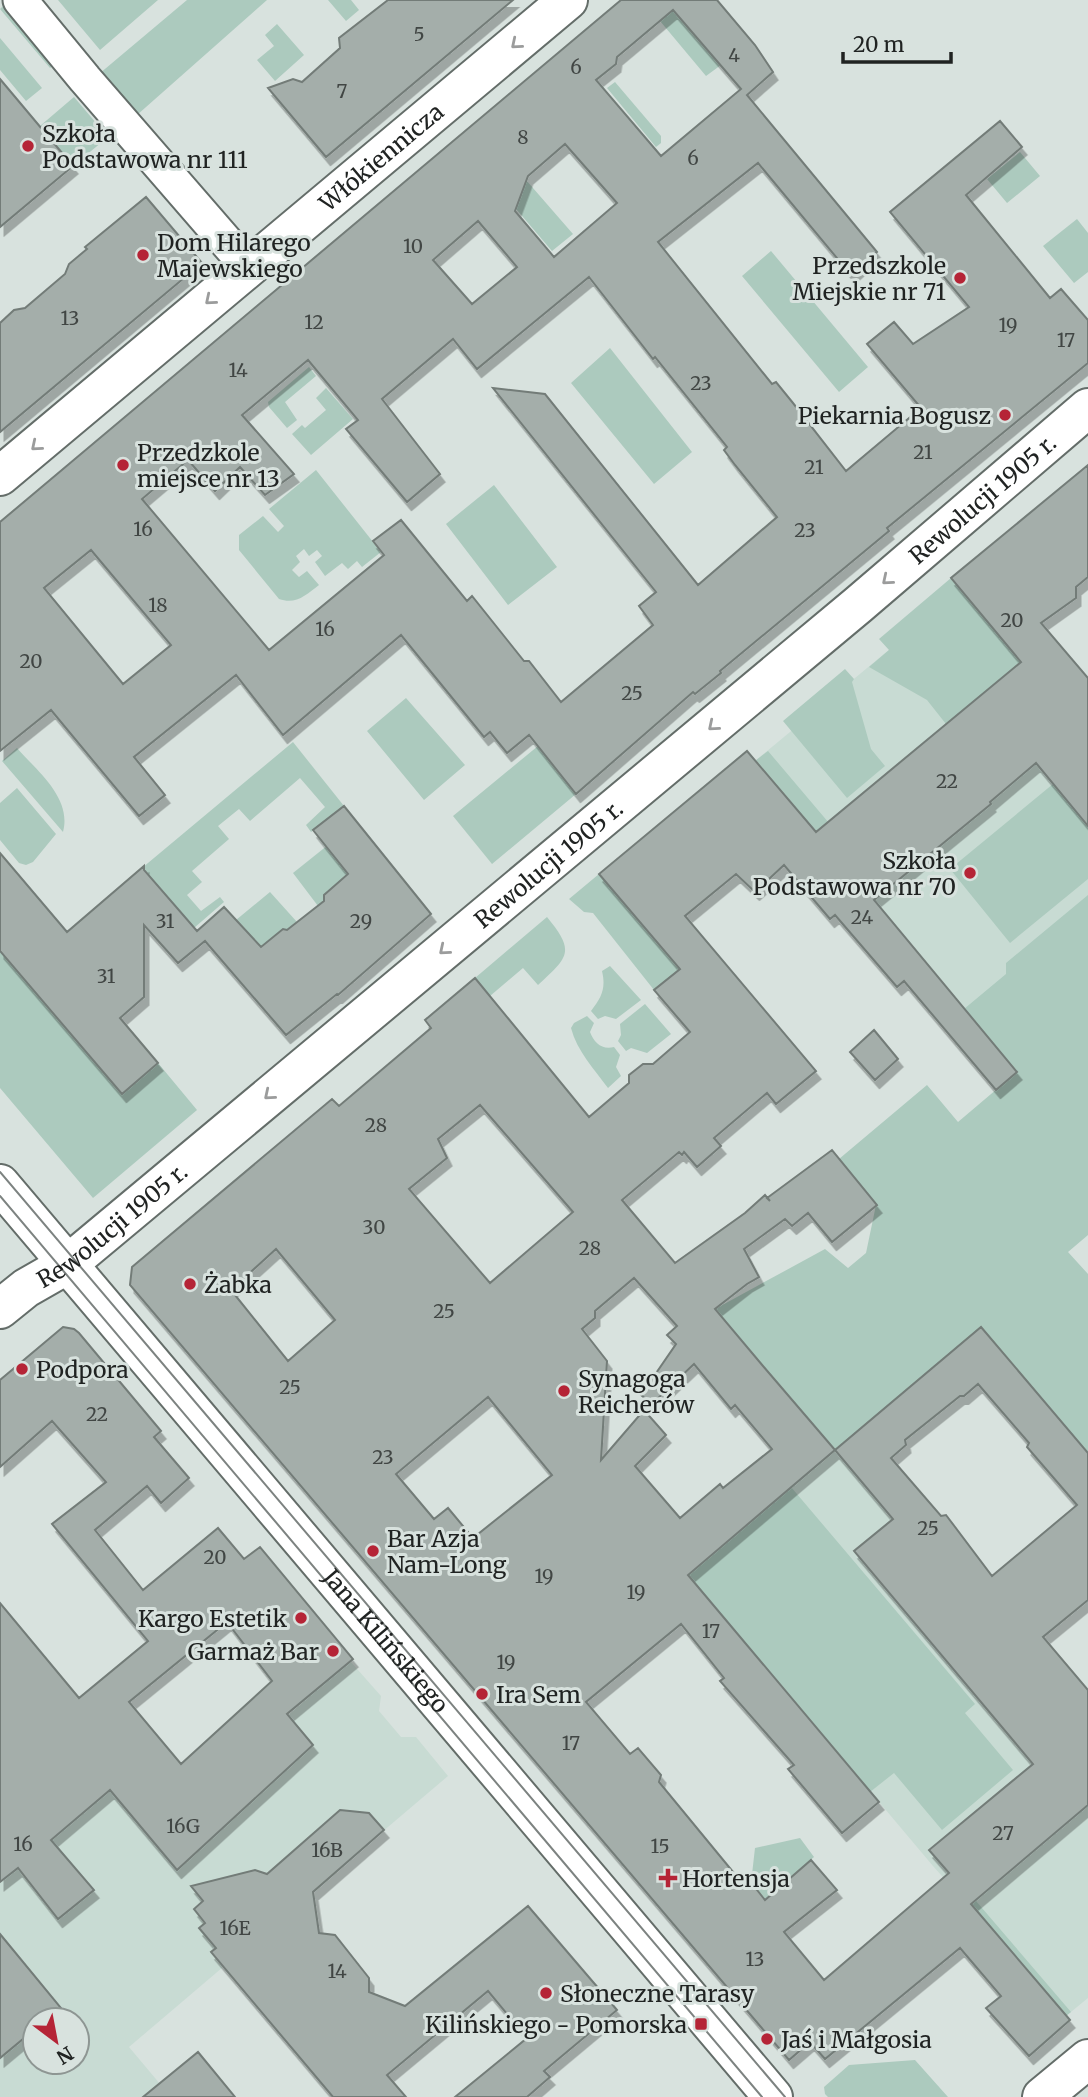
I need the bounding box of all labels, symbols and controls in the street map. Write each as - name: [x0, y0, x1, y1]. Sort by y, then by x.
- scale bar: [843, 21, 951, 65]
- house number: 5: [413, 22, 425, 46]
- text: 20 m: [853, 31, 905, 58]
- one-way arrow: [511, 35, 523, 48]
- house number: 4: [728, 43, 740, 67]
- house number: 6: [570, 55, 582, 79]
- house number: 7: [337, 79, 348, 103]
- street label: Włókiennicza: [312, 96, 449, 218]
- place label: Szkoła Podstawowa nr 111: [42, 119, 248, 174]
- house number: 8: [517, 125, 529, 149]
- marker: Szkoła Podstawowa nr 111: [20, 138, 36, 154]
- house number: 6: [687, 146, 699, 170]
- place label: Dom Hilarego Majewskiego: [157, 228, 311, 283]
- house number: 10: [403, 234, 423, 258]
- marker: Dom Hilarego Majewskiego: [135, 247, 151, 263]
- place label: Przedszkole Miejskie nr 71: [793, 251, 946, 306]
- marker: Przedszkole Miejskie nr 71: [952, 270, 968, 286]
- one-way arrow: [205, 292, 218, 304]
- house number: 13: [61, 306, 79, 330]
- house number: 12: [304, 310, 324, 334]
- house number: 19: [998, 313, 1018, 337]
- house number: 17: [1057, 328, 1075, 352]
- house number: 14: [228, 358, 248, 382]
- house number: 23: [690, 371, 712, 395]
- place label: Piekarnia Bogusz: [798, 401, 991, 430]
- marker: Piekarnia Bogusz: [997, 407, 1013, 423]
- street label: Rewolucji 1905 r.: [903, 428, 1062, 570]
- one-way arrow: [31, 438, 44, 450]
- place label: Przedzkole miejsce nr 13: [137, 438, 280, 493]
- house number: 21: [913, 440, 933, 464]
- house number: 21: [804, 455, 824, 479]
- marker: Przedzkole miejsce nr 13: [115, 457, 131, 473]
- house number: 16: [133, 517, 153, 541]
- house number: 23: [794, 518, 816, 542]
- one-way arrow: [883, 571, 895, 584]
- house number: 18: [148, 593, 168, 617]
- house number: 20: [1000, 608, 1024, 632]
- house number: 16: [315, 617, 335, 641]
- house number: 20: [19, 649, 43, 673]
- house number: 25: [621, 681, 643, 705]
- one-way arrow: [708, 717, 720, 730]
- house number: 22: [936, 769, 958, 793]
- street label: Rewolucji 1905 r.: [468, 793, 628, 934]
- place label: Szkoła Podstawowa nr 70: [753, 846, 956, 901]
- marker: Szkoła Podstawowa nr 70: [962, 865, 978, 881]
- house number: 24: [851, 905, 874, 929]
- house number: 31: [156, 909, 175, 933]
- house number: 29: [350, 909, 372, 933]
- one-way arrow: [439, 941, 451, 954]
- house number: 31: [97, 964, 116, 988]
- one-way arrow: [265, 1087, 277, 1100]
- house number: 28: [365, 1113, 387, 1137]
- street label: Rewolucji 1905 r.: [31, 1156, 193, 1293]
- house number: 30: [363, 1215, 385, 1239]
- house number: 28: [579, 1236, 601, 1260]
- place label: Żabka: [204, 1270, 272, 1299]
- marker: Żabka: [182, 1276, 198, 1292]
- house number: 25: [433, 1299, 455, 1323]
- place label: Podpora: [36, 1355, 129, 1384]
- marker: Podpora: [14, 1361, 30, 1377]
- place label: Synagoga Reicherów: [578, 1364, 695, 1419]
- house number: 25: [279, 1375, 301, 1399]
- marker: Synagoga Reicherów: [556, 1383, 572, 1399]
- house number: 22: [86, 1402, 108, 1426]
- house number: 23: [372, 1445, 394, 1469]
- house number: 25: [917, 1516, 939, 1540]
- place label: Bar Azja Nam-Long: [387, 1524, 506, 1579]
- marker: Bar Azja Nam-Long: [365, 1543, 381, 1559]
- house number: 20: [203, 1545, 227, 1569]
- street label: Jana Kilińskiego: [317, 1562, 455, 1718]
- house number: 19: [534, 1564, 554, 1588]
- house number: 19: [626, 1580, 646, 1604]
- place label: Kargo Estetik: [138, 1604, 287, 1633]
- marker: Kargo Estetik: [293, 1610, 309, 1626]
- house number: 17: [702, 1619, 720, 1643]
- place label: Garmaż Bar: [188, 1637, 319, 1666]
- marker: Garmaż Bar: [325, 1643, 341, 1659]
- house number: 19: [496, 1650, 516, 1674]
- place label: Ira Sem: [496, 1680, 581, 1709]
- marker: Ira Sem: [474, 1686, 490, 1702]
- house number: 17: [562, 1731, 580, 1755]
- house number: 16G: [166, 1814, 200, 1838]
- house number: 27: [992, 1821, 1014, 1845]
- house number: 16: [13, 1832, 33, 1856]
- house number: 15: [650, 1834, 670, 1858]
- house number: 16B: [311, 1838, 343, 1862]
- place label: Hortensja: [682, 1864, 790, 1893]
- marker: Hortensja: [660, 1870, 676, 1886]
- house number: 16E: [220, 1916, 251, 1940]
- house number: 13: [746, 1947, 764, 1971]
- house number: 14: [327, 1959, 347, 1983]
- place label: Słoneczne Tarasy: [560, 1979, 755, 2008]
- marker: Słoneczne Tarasy: [538, 1985, 554, 2001]
- north arrow: [21, 2006, 91, 2076]
- place label: Kilińskiego - Pomorska: [425, 2010, 687, 2039]
- marker: Kilińskiego - Pomorska: [693, 2016, 709, 2032]
- place label: Jaś i Małgosia: [780, 2025, 932, 2054]
- marker: Jaś i Małgosia: [759, 2031, 775, 2047]
- text: N: [52, 2041, 78, 2070]

